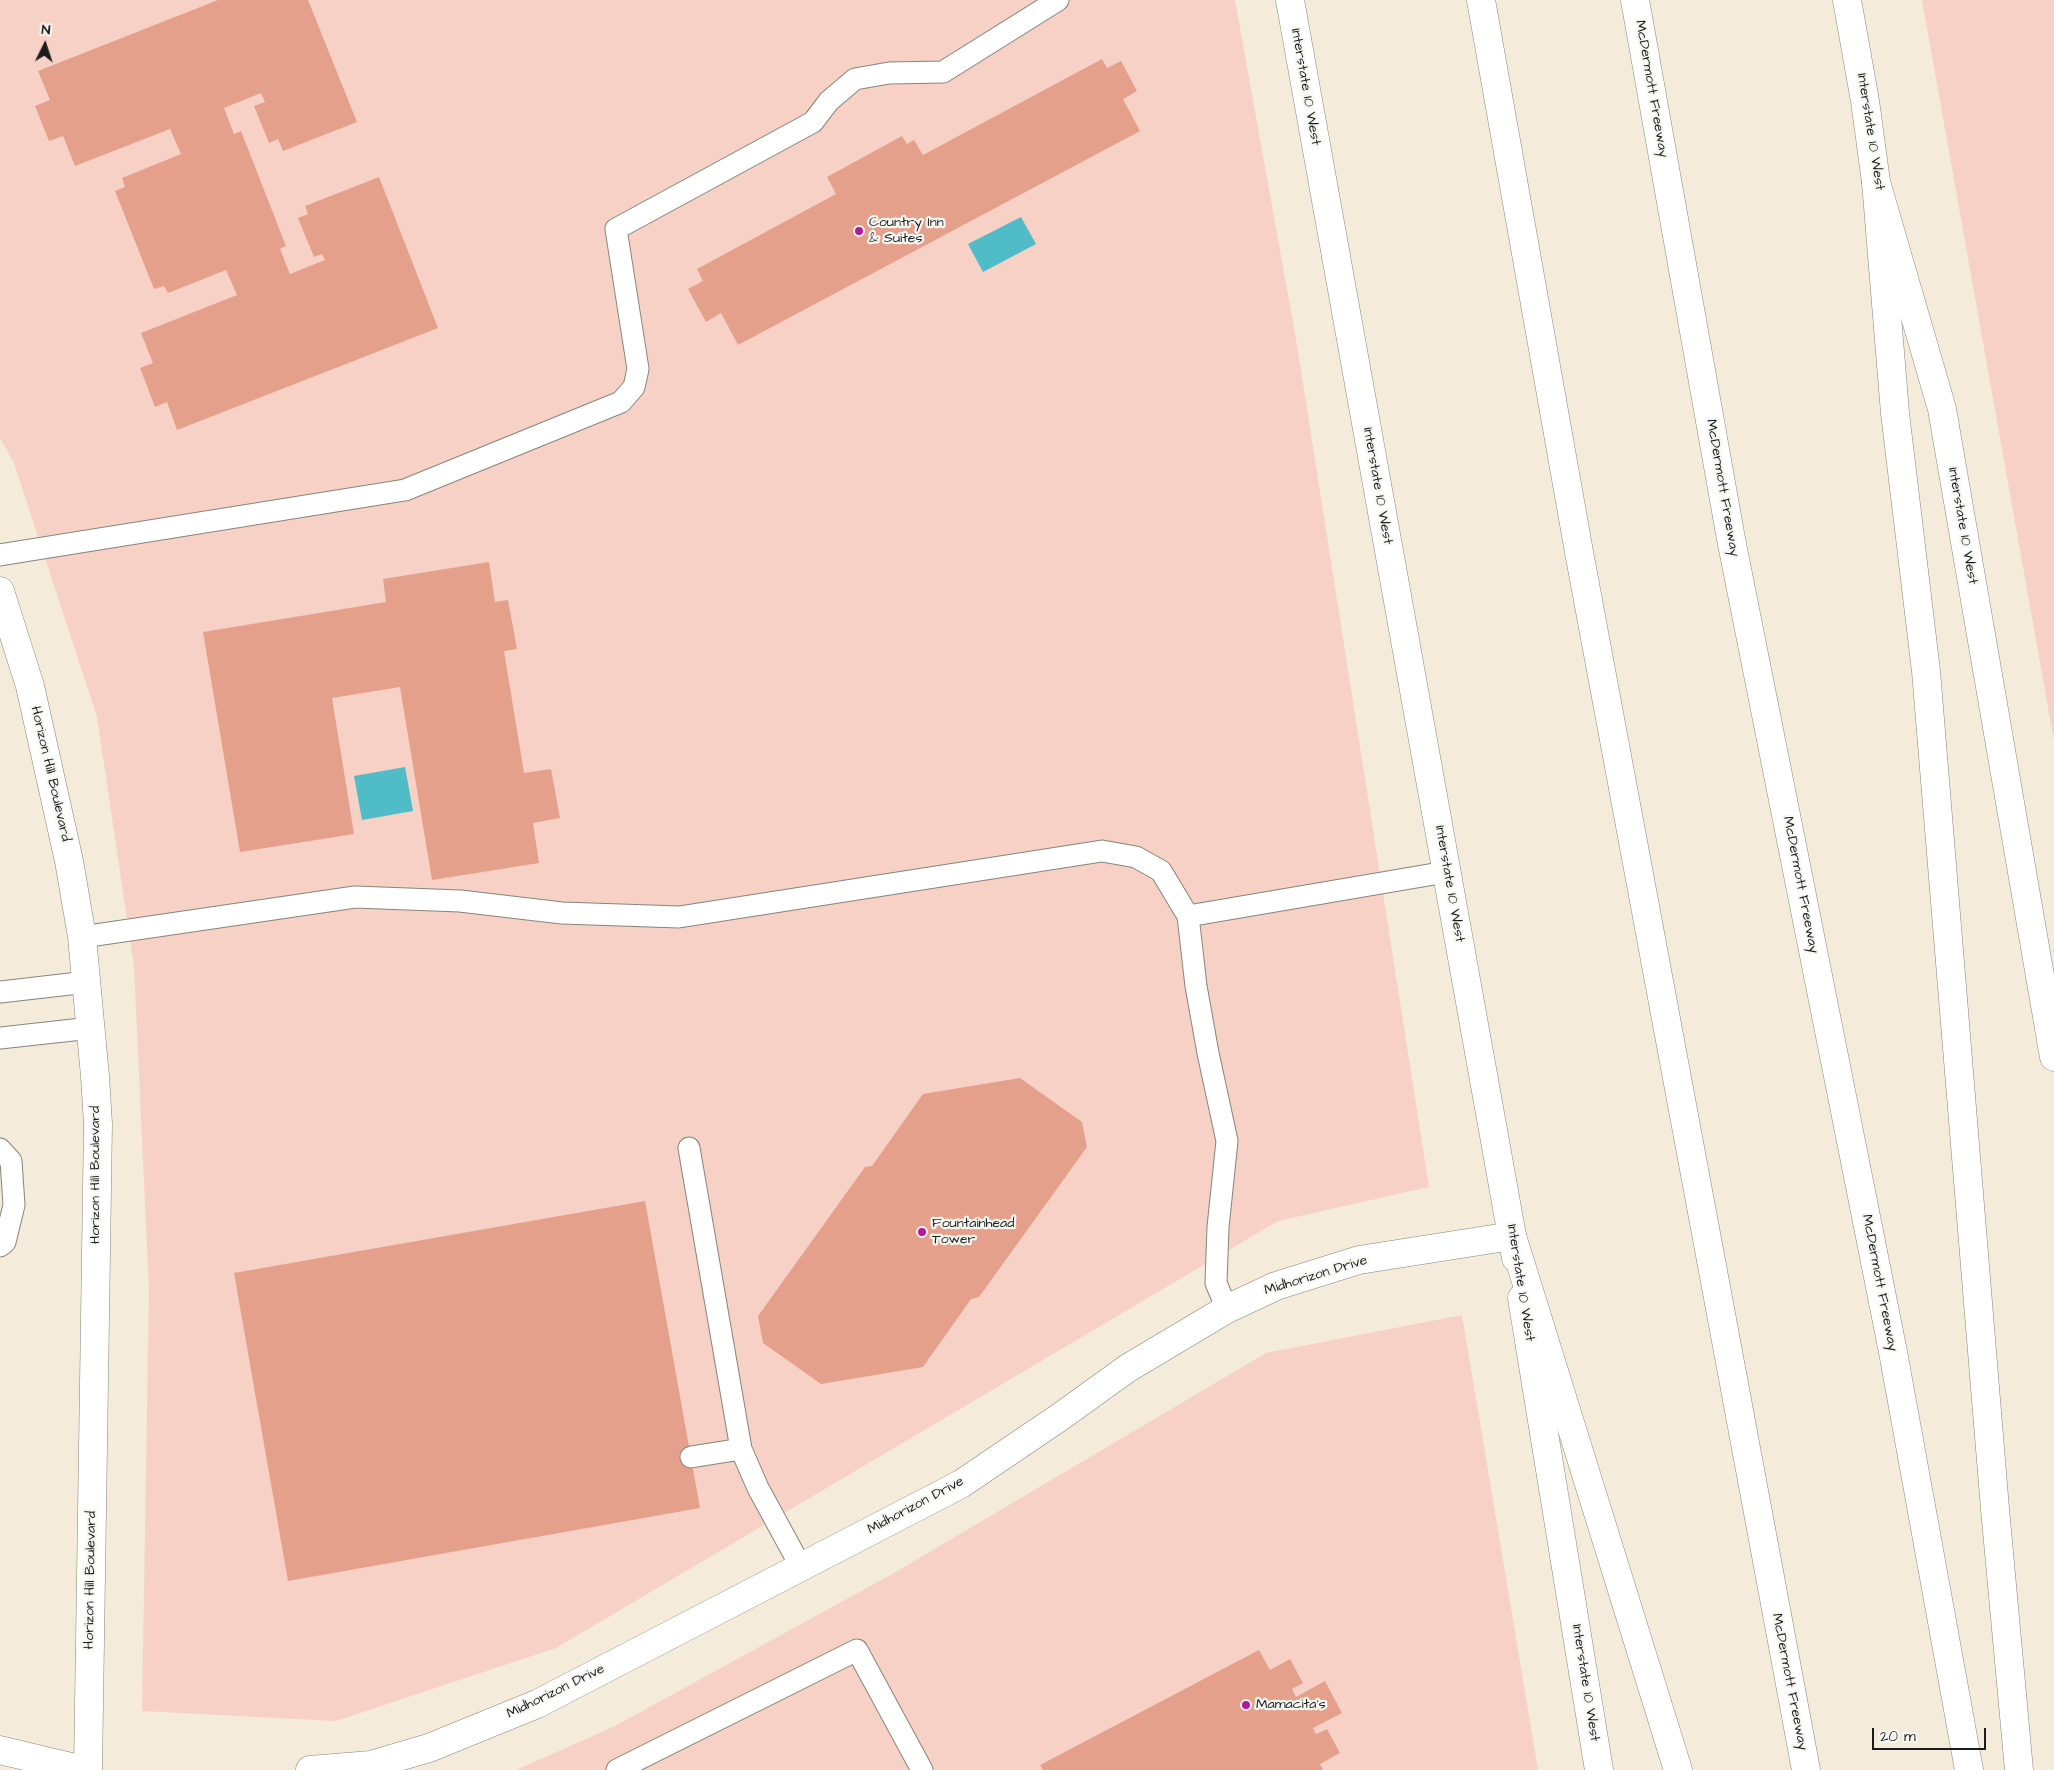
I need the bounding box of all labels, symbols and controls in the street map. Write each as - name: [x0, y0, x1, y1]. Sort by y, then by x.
- street label: McDermott Freeway: [1631, 19, 1671, 159]
- north arrow: [20, 20, 70, 70]
- text: N: [41, 20, 51, 40]
- street label: Interstate 10 West: [1286, 27, 1324, 147]
- street label: Interstate 10 West: [1852, 72, 1888, 192]
- place label: Country Inn & Suites: [869, 215, 944, 248]
- marker: Country Inn & Suites: [853, 225, 865, 237]
- street label: McDermott Freeway: [1702, 418, 1742, 558]
- street label: Interstate 10 West: [1358, 426, 1396, 546]
- street label: Interstate 10 West: [1943, 466, 1981, 586]
- street label: Horizon Hill Boulevard: [26, 705, 74, 843]
- street label: McDermott Freeway: [1778, 815, 1822, 955]
- street label: Interstate 10 West: [1430, 824, 1468, 944]
- street label: Horizon Hill Boulevard: [88, 1106, 104, 1244]
- street label: McDermott Freeway: [1857, 1213, 1901, 1353]
- place label: Fountainhead Tower: [932, 1216, 1014, 1248]
- street label: Interstate 10 West: [1502, 1223, 1538, 1343]
- marker: Fountainhead Tower: [916, 1226, 928, 1238]
- street label: Midhorizon Drive: [1263, 1252, 1369, 1300]
- street label: Midhorizon Drive: [865, 1474, 967, 1538]
- street label: Horizon Hill Boulevard: [81, 1511, 101, 1649]
- street label: McDermott Freeway: [1767, 1612, 1811, 1752]
- street label: Interstate 10 West: [1567, 1623, 1603, 1743]
- street label: Midhorizon Drive: [504, 1661, 608, 1723]
- place label: Mamacita's: [1256, 1697, 1326, 1713]
- marker: Mamacita's: [1240, 1699, 1252, 1711]
- scale bar: [1874, 1718, 1988, 1750]
- text: 20 m: [1880, 1726, 1916, 1747]

